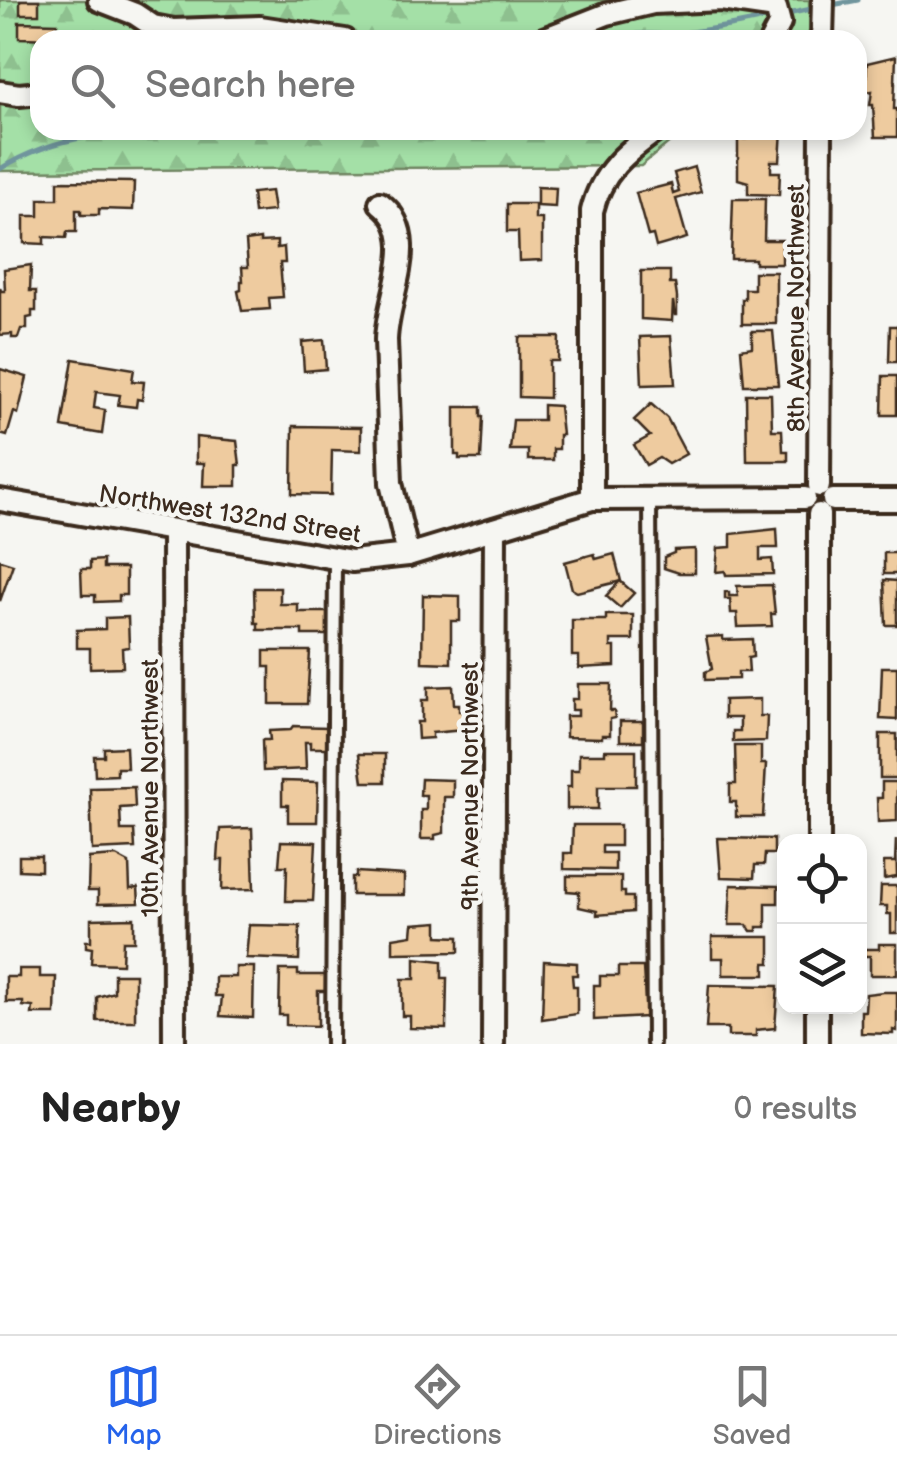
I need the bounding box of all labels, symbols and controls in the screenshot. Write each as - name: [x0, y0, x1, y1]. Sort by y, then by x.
- search box: [30, 30, 867, 140]
- icon: search: [65, 58, 120, 113]
- text: Search here: [145, 63, 356, 108]
- street label: 8th Avenue Northwest: [781, 183, 812, 432]
- street label: Northwest 132nd Street: [96, 478, 363, 551]
- street label: 10th Avenue Northwest: [135, 659, 166, 917]
- street label: 9th Avenue Northwest: [455, 661, 486, 910]
- map controls: [777, 834, 867, 1014]
- button: locate: [777, 834, 867, 924]
- button: layers: [777, 924, 867, 1014]
- text: Nearby: [40, 1084, 180, 1135]
- text: 0 results: [734, 1090, 857, 1129]
- tab: Map: [106, 1359, 162, 1452]
- tab: Directions: [373, 1359, 502, 1452]
- tab: Saved: [713, 1359, 791, 1452]

